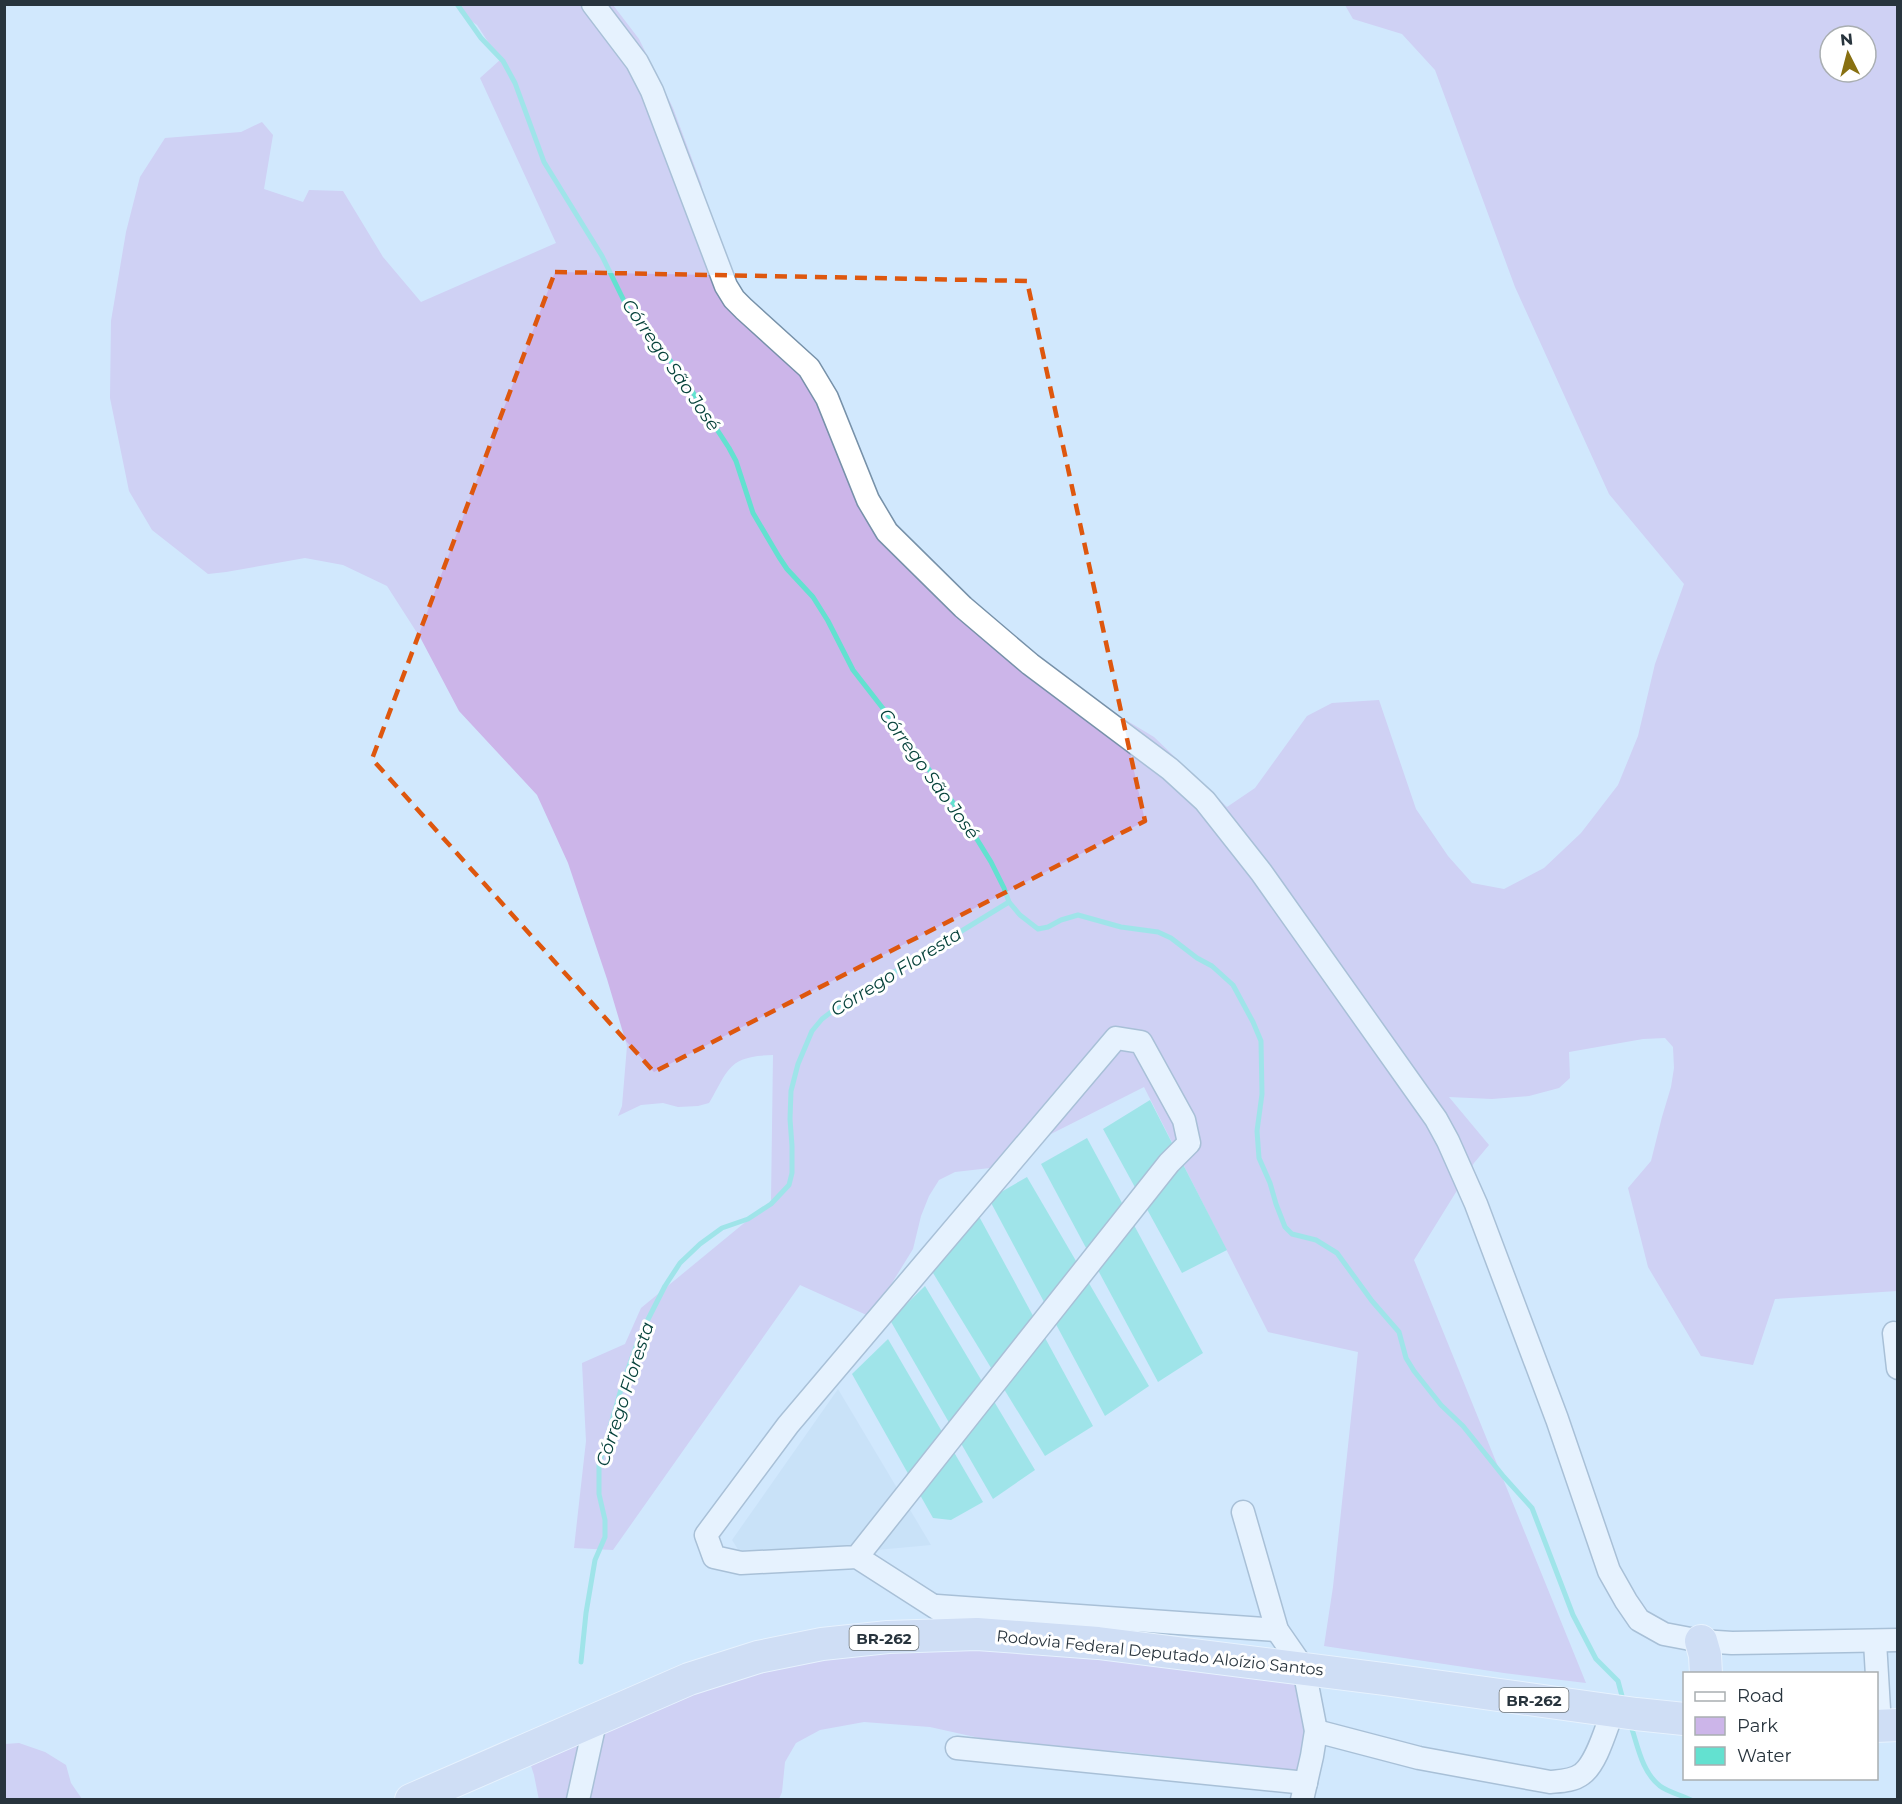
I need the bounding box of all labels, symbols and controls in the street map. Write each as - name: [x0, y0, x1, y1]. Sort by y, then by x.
- north arrow: [1818, 24, 1878, 84]
- text: N: [1839, 29, 1854, 50]
- water label: Córrego São José: [617, 295, 725, 435]
- water label: Córrego São José: [874, 704, 984, 844]
- water label: Córrego Floresta: [826, 923, 966, 1021]
- water label: Córrego Floresta: [591, 1319, 659, 1469]
- road number: BR-262: [850, 1626, 918, 1650]
- street label: Rodovia Federal Deputado Aloízio Santos: [996, 1626, 1325, 1680]
- legend: [1683, 1672, 1878, 1780]
- text: Road: [1737, 1685, 1784, 1707]
- road number: BR-262: [1500, 1688, 1568, 1712]
- text: Park: [1737, 1715, 1778, 1737]
- text: Water: [1737, 1745, 1792, 1767]

